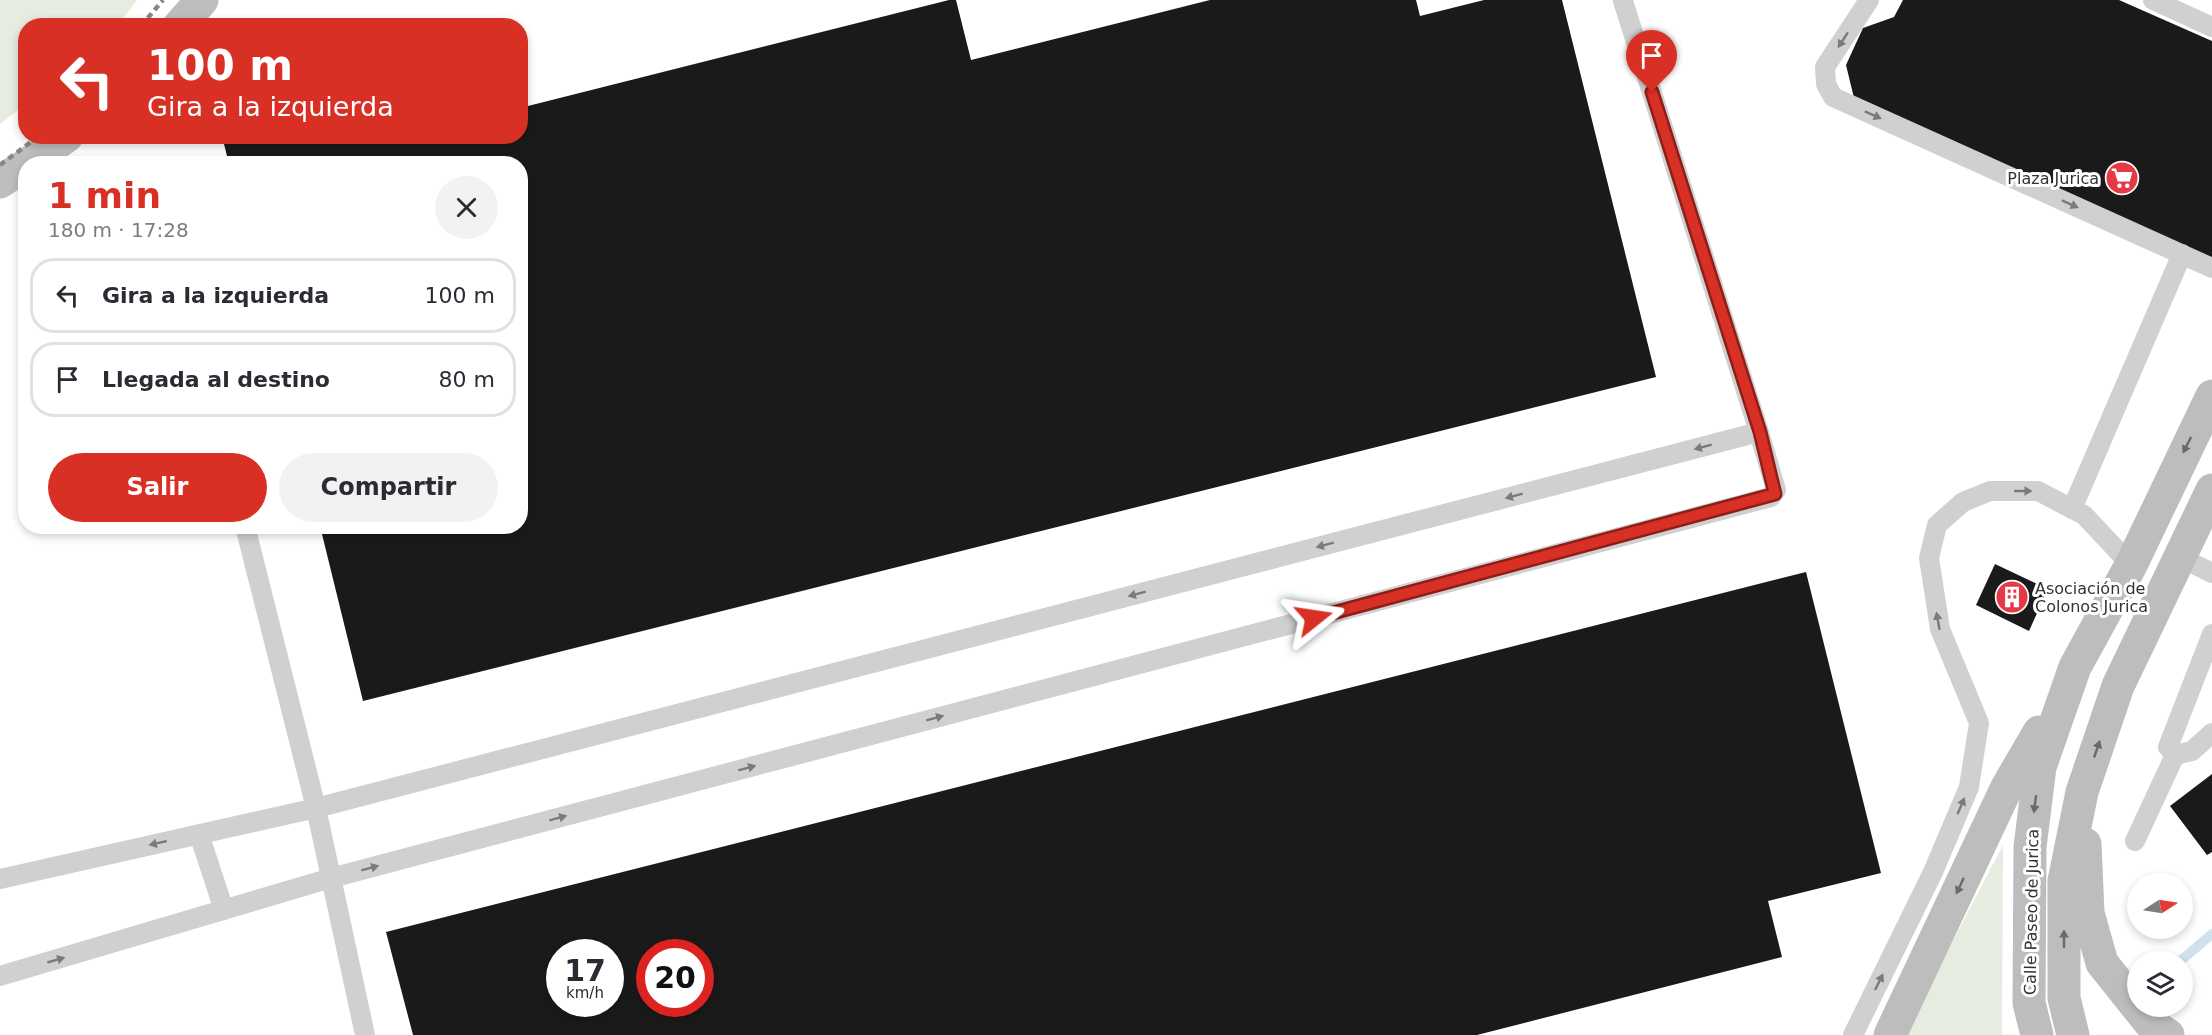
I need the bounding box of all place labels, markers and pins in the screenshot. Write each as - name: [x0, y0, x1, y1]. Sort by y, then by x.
- pin: [1626, 30, 1677, 92]
- supermarket icon: Plaza Jurica: [2104, 160, 2140, 196]
- place label: Plaza Jurica: [2007, 169, 2099, 188]
- building icon: Asociación de Colonos Jurica: [1994, 579, 2030, 615]
- place label: Asociación de Colonos Jurica: [2035, 579, 2148, 616]

